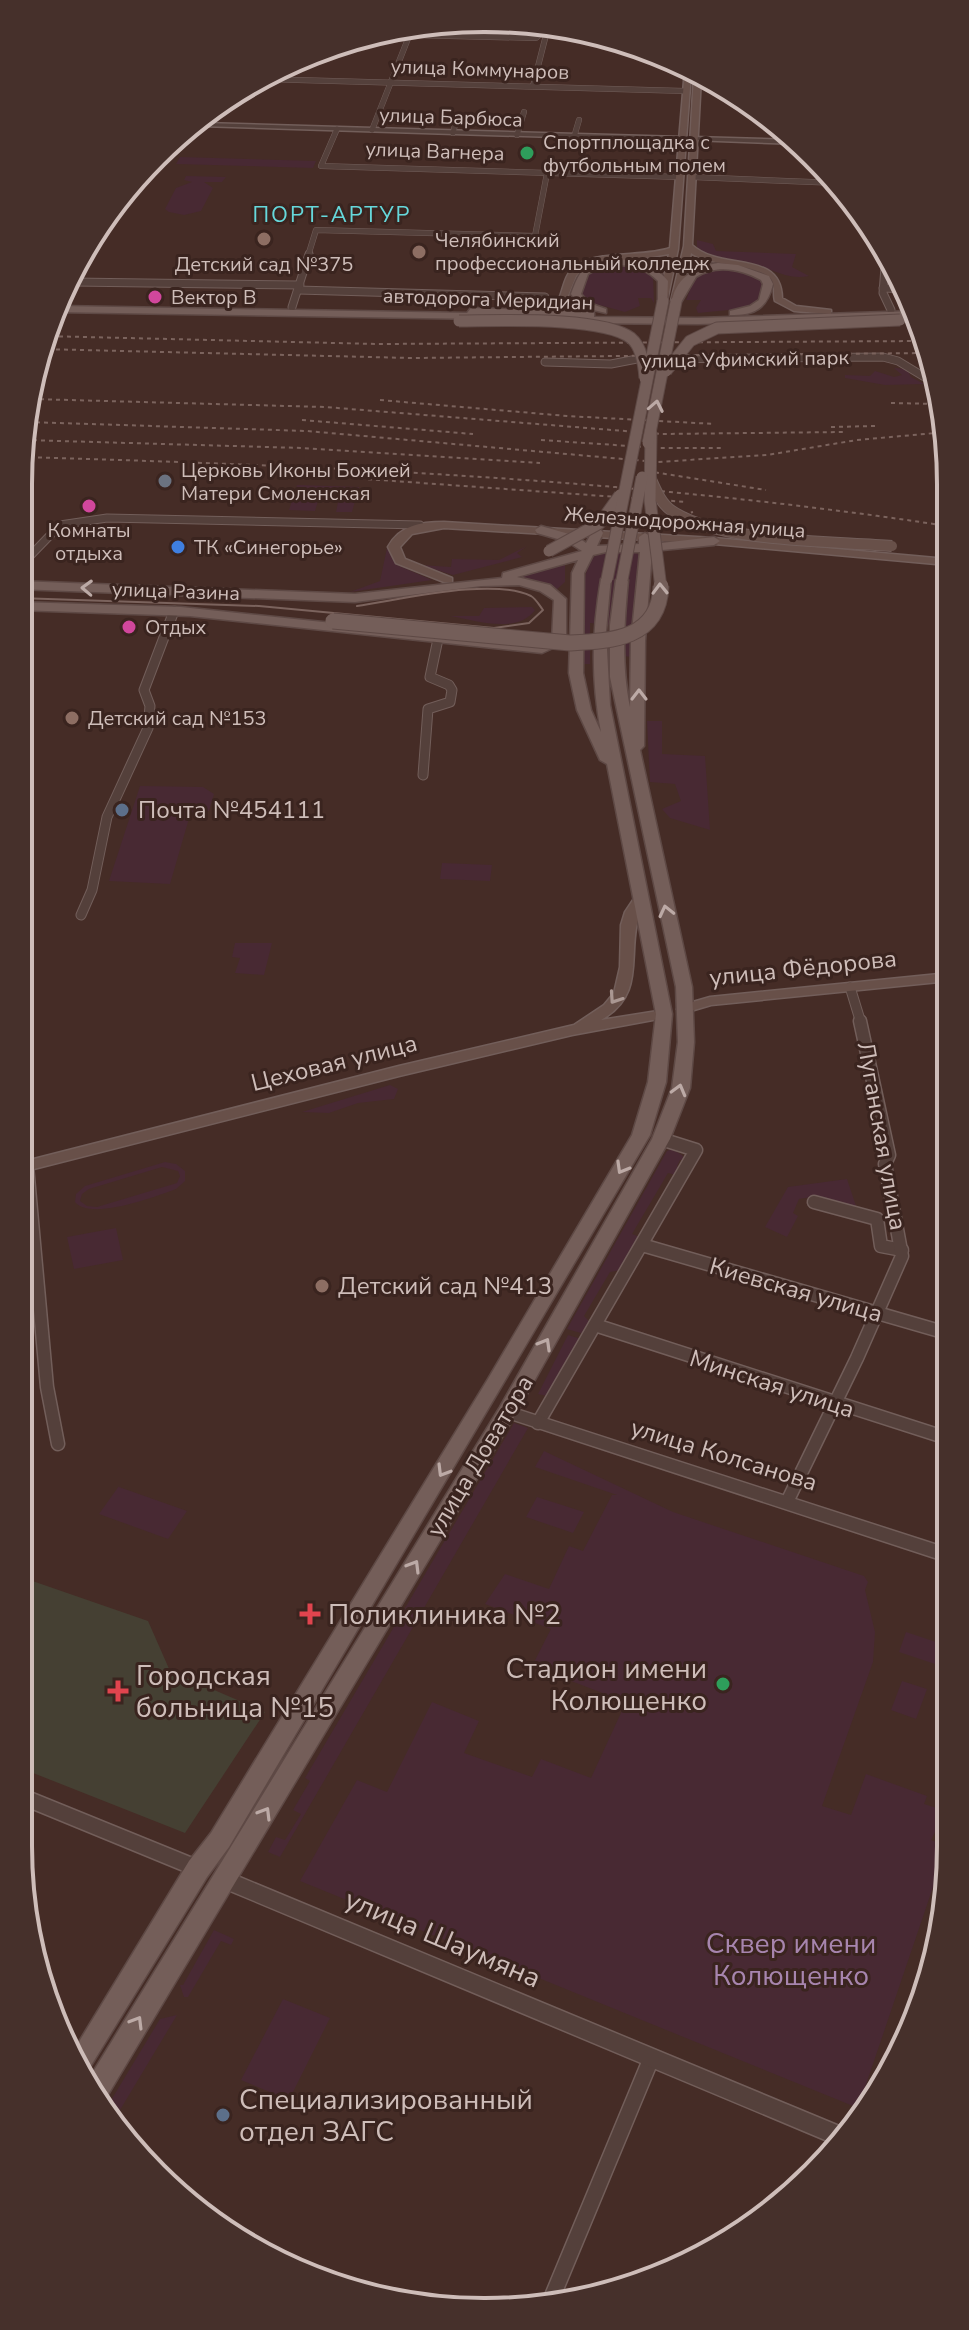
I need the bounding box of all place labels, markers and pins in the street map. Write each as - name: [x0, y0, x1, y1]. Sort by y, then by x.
- place label: Спортплощадка с футбольным полем: [543, 129, 726, 179]
- marker: Спортплощадка с футбольным полем: [518, 144, 536, 162]
- place label: Челябинский профессиональный колледж: [435, 227, 710, 277]
- marker: Детский сад №375: [255, 230, 273, 248]
- marker: Челябинский профессиональный колледж: [410, 243, 428, 261]
- place label: Детский сад №375: [175, 251, 353, 278]
- place label: Вектор В: [171, 284, 257, 311]
- marker: Вектор В: [146, 288, 164, 306]
- place label: Церковь Иконы Божией Матери Смоленская: [181, 457, 411, 507]
- marker: Церковь Иконы Божией Матери Смоленская: [156, 472, 174, 490]
- marker: Комнаты отдыха: [80, 497, 98, 515]
- place label: Комнаты отдыха: [47, 517, 131, 567]
- place label: ТК «Синегорье»: [194, 534, 343, 561]
- marker: ТК «Синегорье»: [169, 538, 187, 556]
- place label: Отдых: [145, 614, 207, 641]
- marker: Отдых: [120, 618, 138, 636]
- place label: Детский сад №153: [88, 705, 267, 732]
- marker: Детский сад №153: [63, 709, 81, 727]
- place label: Почта №454111: [138, 794, 325, 826]
- marker: Почта №454111: [113, 801, 131, 819]
- place label: Детский сад №413: [338, 1270, 552, 1302]
- marker: Детский сад №413: [313, 1277, 331, 1295]
- place label: Поликлиника №2: [328, 1596, 561, 1634]
- marker: Поликлиника №2: [299, 1603, 321, 1625]
- place label: Стадион имени Колющенко: [505, 1650, 707, 1720]
- place label: Городская больница №15: [136, 1657, 334, 1727]
- marker: Стадион имени Колющенко: [714, 1675, 732, 1693]
- marker: Городская больница №15: [107, 1680, 129, 1702]
- place label: Специализированный отдел ЗАГС: [239, 2081, 533, 2151]
- marker: Специализированный отдел ЗАГС: [214, 2106, 232, 2124]

